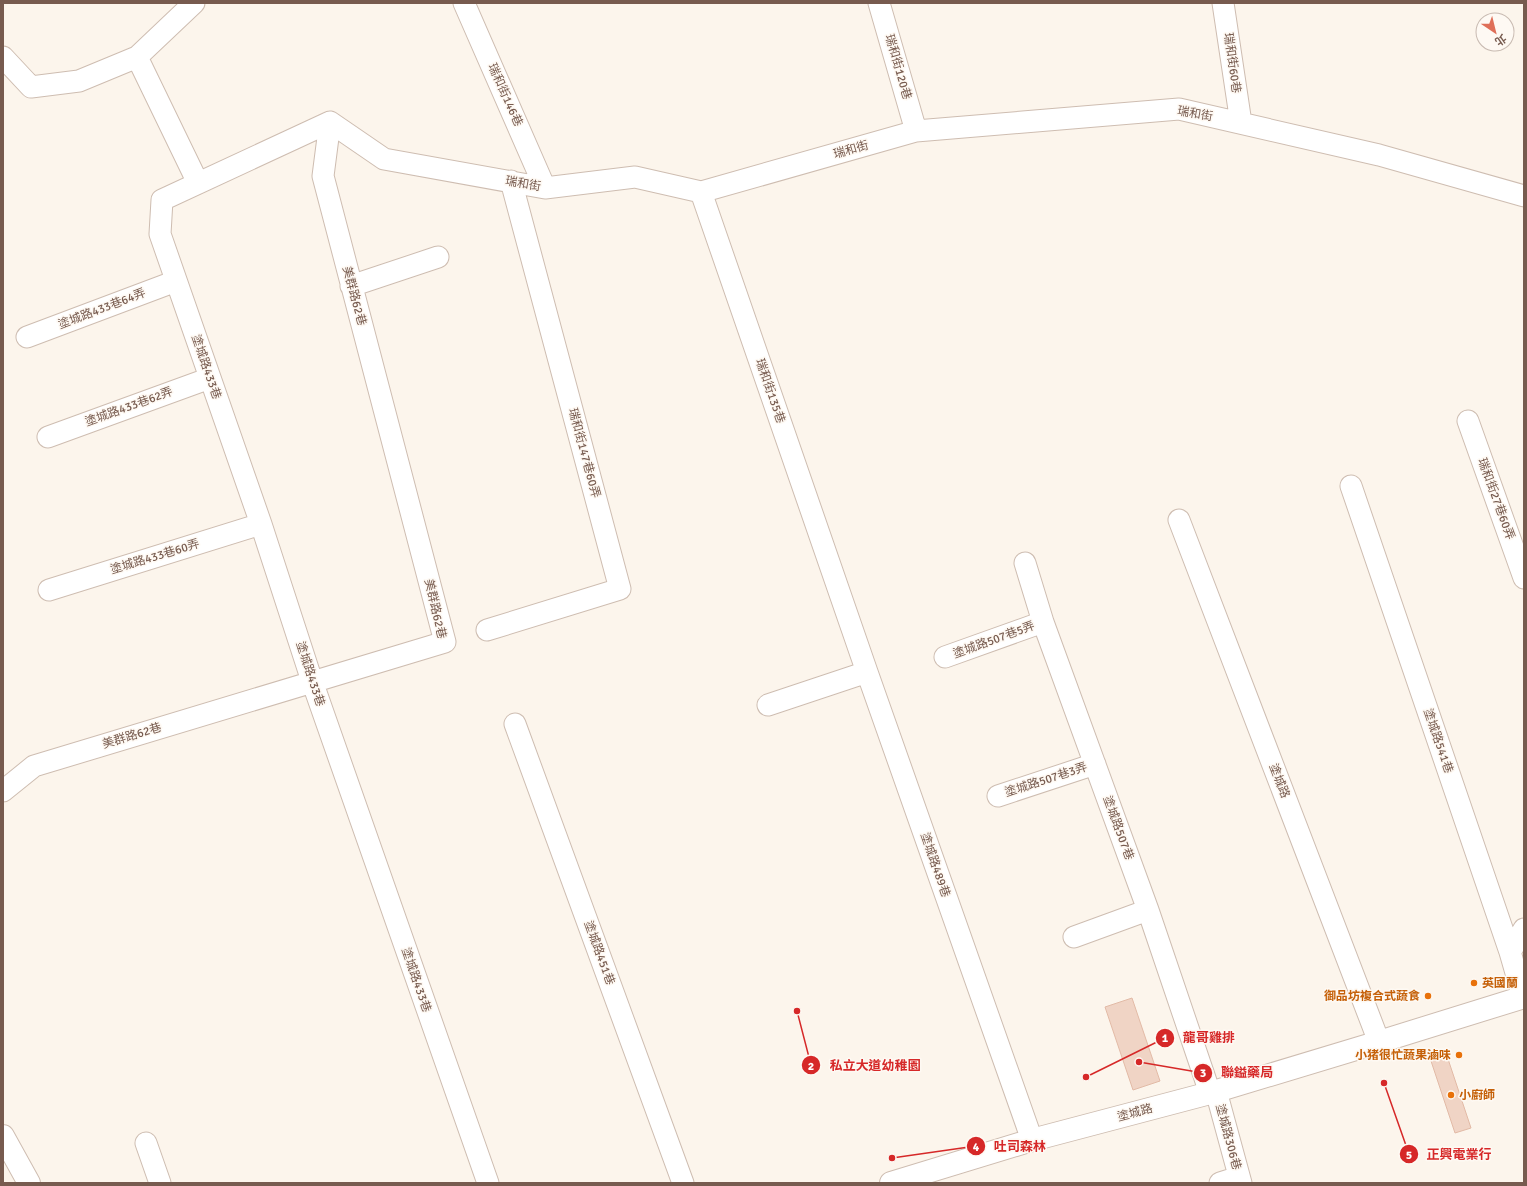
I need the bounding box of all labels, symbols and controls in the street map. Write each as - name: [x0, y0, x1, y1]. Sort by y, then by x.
- north arrow: [1475, 12, 1515, 52]
- text: 北: [1492, 31, 1509, 48]
- street label: 瑞和街60巷: [1220, 32, 1244, 94]
- street label: 瑞和街120巷: [881, 33, 915, 101]
- street label: 瑞和街146巷: [484, 61, 526, 129]
- street label: 瑞和街: [1176, 103, 1214, 125]
- street label: 瑞和街: [832, 138, 870, 162]
- street label: 瑞和街: [504, 173, 542, 195]
- street label: 美群路62巷: [339, 265, 369, 327]
- street label: 塗城路433巷64弄: [56, 285, 148, 333]
- street label: 塗城路433巷: [188, 333, 224, 401]
- street label: 瑞和街135巷: [752, 357, 788, 425]
- street label: 塗城路433巷62弄: [83, 384, 175, 430]
- street label: 瑞和街147巷60弄: [565, 406, 603, 500]
- street label: 瑞和街27巷60弄: [1474, 456, 1518, 542]
- street label: 塗城路433巷60弄: [109, 536, 201, 578]
- street label: 美群路62巷: [421, 578, 449, 640]
- street label: 塗城路507巷5弄: [951, 618, 1037, 662]
- street label: 塗城路433巷: [292, 640, 328, 708]
- street label: 塗城路541巷: [1420, 707, 1456, 775]
- street label: 美群路62巷: [101, 720, 163, 752]
- street label: 塗城路507巷3弄: [1003, 760, 1089, 800]
- street label: 塗城路: [1266, 762, 1292, 800]
- street label: 塗城路507巷: [1099, 794, 1137, 862]
- street label: 塗城路489巷: [917, 831, 953, 899]
- street label: 塗城路451巷: [580, 919, 618, 987]
- street label: 塗城路433巷: [398, 946, 434, 1014]
- place label: 英國蘭: [1482, 976, 1518, 991]
- marker: 英國蘭: [1469, 978, 1479, 988]
- place label: 御品坊複合式蔬食: [1324, 989, 1420, 1004]
- marker: 御品坊複合式蔬食: [1423, 991, 1433, 1001]
- callout: 龍哥雞排: [1155, 1025, 1243, 1050]
- text: 龍哥雞排: [1183, 1030, 1235, 1046]
- text: 1: [1162, 1031, 1169, 1046]
- place label: 小猪很忙蔬果滷味: [1355, 1048, 1451, 1063]
- marker: 小猪很忙蔬果滷味: [1454, 1050, 1464, 1060]
- callout: 私立大道幼稚園: [801, 1053, 928, 1078]
- text: 私立大道幼稚園: [829, 1058, 921, 1074]
- text: 2: [808, 1059, 814, 1074]
- callout: 聯鎰藥局: [1193, 1060, 1281, 1085]
- text: 聯鎰藥局: [1221, 1065, 1273, 1081]
- text: 3: [1200, 1066, 1206, 1081]
- place label: 小廚師: [1459, 1088, 1495, 1103]
- marker: 小廚師: [1446, 1090, 1456, 1100]
- street label: 塗城路: [1116, 1101, 1154, 1125]
- street label: 塗城路306巷: [1212, 1102, 1244, 1172]
- callout: 吐司森林: [966, 1134, 1054, 1159]
- text: 吐司森林: [994, 1139, 1046, 1155]
- text: 4: [973, 1140, 980, 1155]
- callout: 正興電業行: [1399, 1142, 1500, 1167]
- text: 正興電業行: [1426, 1147, 1492, 1163]
- text: 5: [1406, 1148, 1412, 1163]

